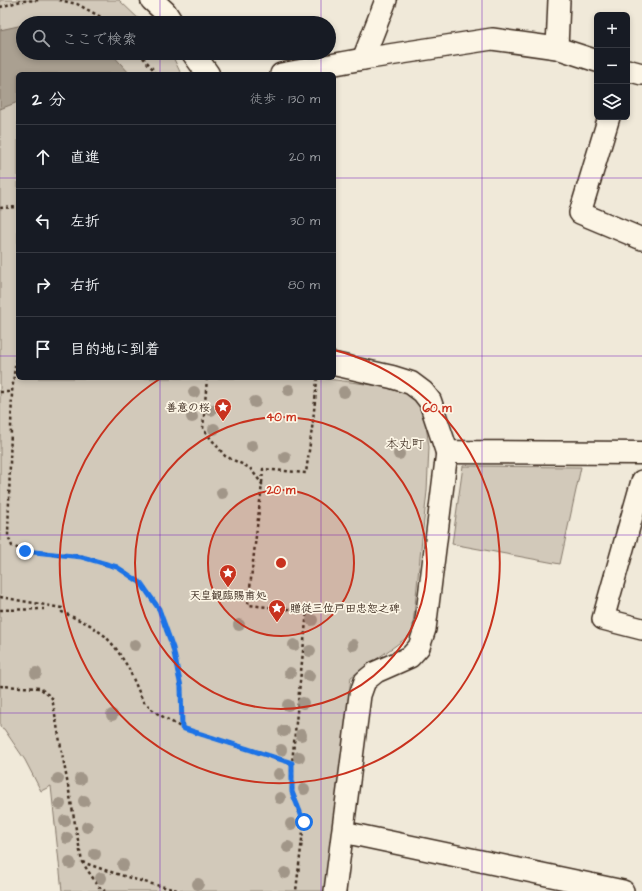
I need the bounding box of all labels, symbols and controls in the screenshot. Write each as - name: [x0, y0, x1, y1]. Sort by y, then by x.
- map controls: [594, 12, 630, 120]
- button: +: [594, 12, 630, 48]
- search box: [16, 16, 336, 60]
- icon: search: [30, 27, 52, 49]
- text: ここで検索: [62, 29, 137, 50]
- button: −: [594, 48, 630, 84]
- button: layers: [594, 84, 630, 120]
- text: 2 分: [32, 88, 66, 112]
- text: 徒歩 · 130 m: [250, 90, 320, 108]
- icon: ahead: [32, 146, 54, 168]
- text: 直進: [70, 147, 100, 168]
- text: 20 m: [289, 148, 320, 166]
- icon: left: [32, 210, 54, 232]
- text: 左折: [70, 211, 100, 232]
- text: 30 m: [290, 212, 320, 230]
- icon: right: [32, 274, 54, 296]
- text: 右折: [70, 275, 100, 296]
- text: 80 m: [288, 276, 320, 294]
- icon: arrive: [32, 338, 54, 360]
- text: 目的地に到着: [70, 339, 160, 360]
- place icon: 善意の桜: [213, 397, 233, 422]
- place label: 善意の桜: [166, 400, 210, 415]
- text: 60 m: [422, 400, 452, 417]
- text: 40 m: [266, 409, 297, 426]
- district label: 本丸町: [385, 435, 425, 453]
- text: 20 m: [266, 482, 296, 499]
- route end: [16, 542, 34, 560]
- centre of rings: [274, 556, 288, 570]
- place icon: 天皇観臨賜甫処: [218, 563, 238, 588]
- place label: 天皇観臨賜甫処: [190, 588, 267, 603]
- place icon: 贈従三位戸田忠恕之碑: [267, 598, 287, 623]
- place label: 贈従三位戸田忠恕之碑: [290, 601, 400, 616]
- route start: [295, 813, 313, 831]

